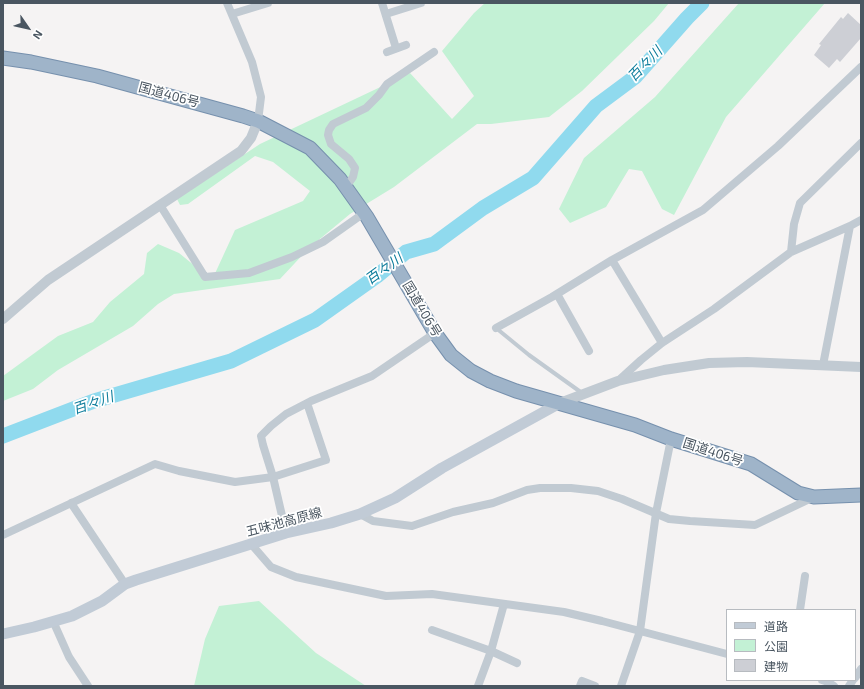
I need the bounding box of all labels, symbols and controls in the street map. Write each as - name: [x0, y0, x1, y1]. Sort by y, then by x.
- north arrow: [8, 8, 48, 48]
- text: N: [31, 28, 46, 42]
- water label: 百々川: [624, 43, 666, 85]
- street label: 国道406号: [137, 79, 201, 111]
- water label: 百々川: [362, 250, 406, 288]
- street label: 国道406号: [399, 278, 445, 340]
- water label: 百々川: [70, 388, 116, 418]
- street label: 国道406号: [681, 435, 745, 469]
- street label: 五味池高原線: [244, 504, 324, 540]
- legend: [726, 609, 856, 681]
- text: 道路: [764, 619, 788, 633]
- text: 公園: [764, 639, 788, 653]
- text: 建物: [764, 659, 788, 673]

